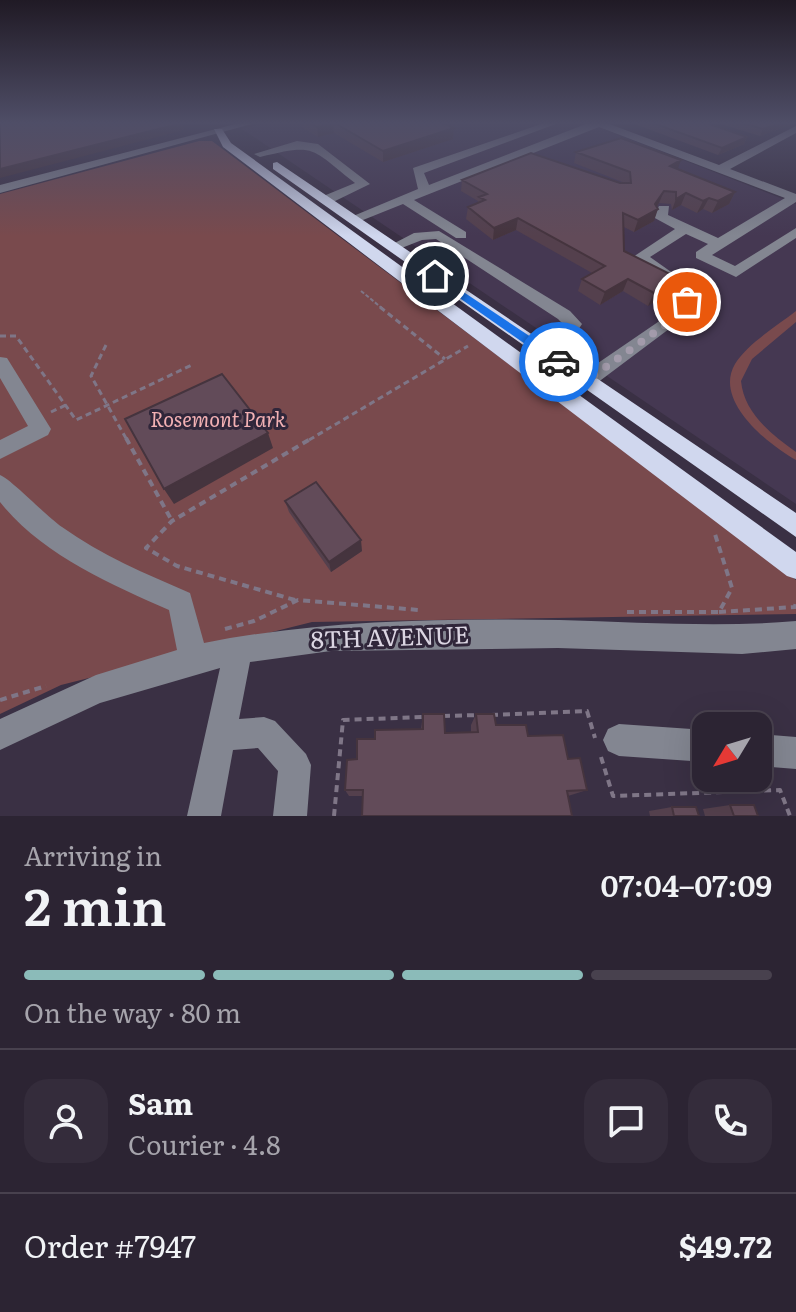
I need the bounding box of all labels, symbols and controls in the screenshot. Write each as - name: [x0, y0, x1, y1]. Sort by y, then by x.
- pin: [401, 242, 469, 310]
- icon: home: [413, 254, 457, 298]
- pin: [653, 268, 721, 336]
- icon: bag: [665, 280, 709, 324]
- courier: [519, 322, 599, 402]
- icon: car: [537, 340, 581, 384]
- park label: Rosemont Park: [150, 403, 286, 433]
- street label: 8TH AVENUE: [310, 615, 470, 656]
- north arrow: [692, 712, 772, 792]
- map controls: [692, 712, 772, 792]
- text: Arriving in: [24, 835, 162, 874]
- text: 07:04–07:09: [601, 862, 772, 906]
- text: 2 min: [24, 865, 167, 942]
- text: On the way · 80 m: [24, 992, 241, 1031]
- button: person: [24, 1079, 108, 1163]
- button: chat: [584, 1079, 668, 1163]
- button: phone: [688, 1079, 772, 1163]
- text: Sam: [128, 1080, 193, 1124]
- text: Courier · 4.8: [128, 1124, 281, 1163]
- text: Order #7947: [24, 1223, 196, 1267]
- text: $49.72: [679, 1223, 772, 1267]

